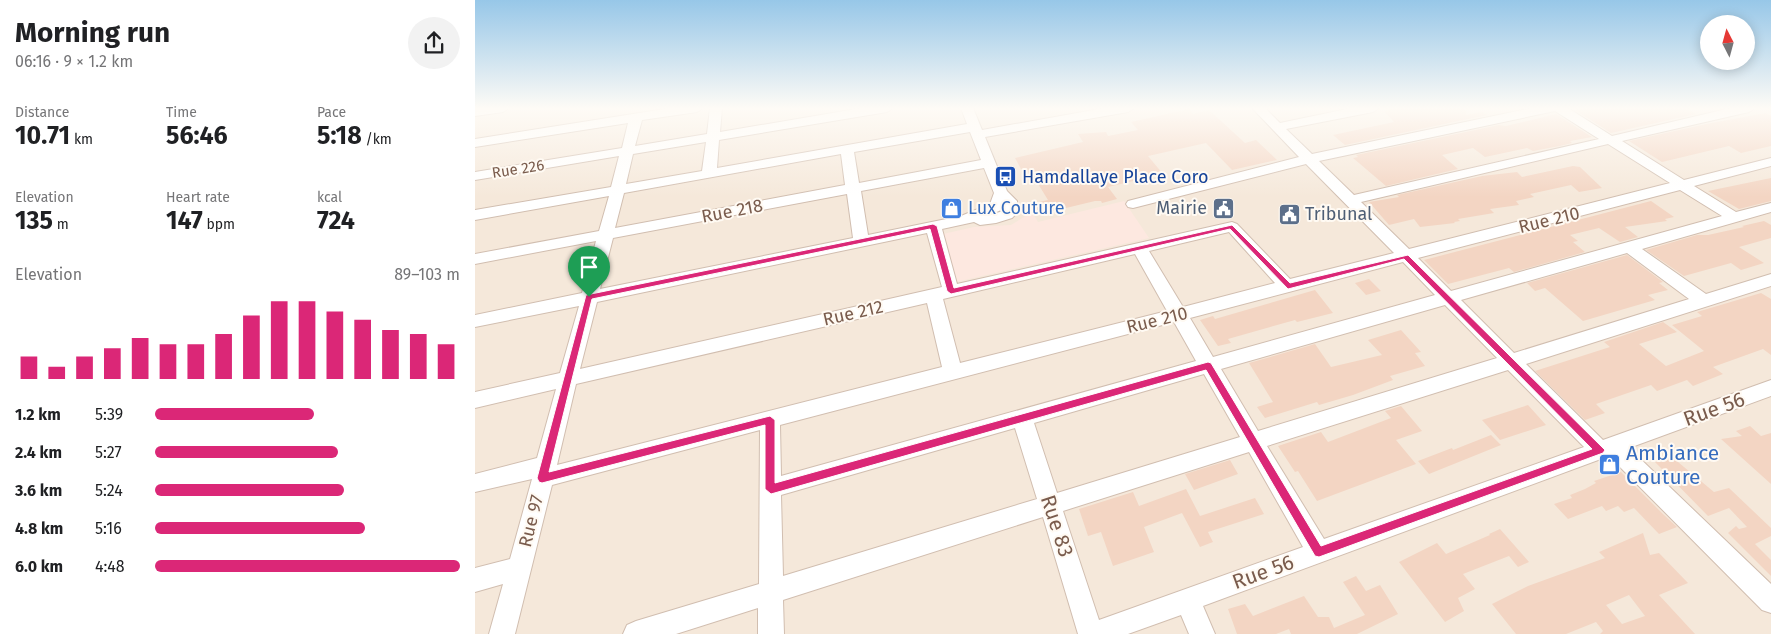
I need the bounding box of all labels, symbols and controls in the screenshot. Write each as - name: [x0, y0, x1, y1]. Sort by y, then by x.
- north arrow: [1700, 15, 1755, 70]
- map controls: [1700, 15, 1755, 70]
- text: Morning run: [15, 16, 170, 49]
- button: share: [408, 17, 460, 69]
- text: 06:16 · 9 × 1.2 km: [15, 52, 133, 71]
- text: Distance: [15, 104, 69, 121]
- text: Time: [166, 104, 197, 121]
- text: Pace: [317, 104, 346, 121]
- text: 10.71: [15, 121, 70, 151]
- text: 56:46: [166, 121, 228, 151]
- text: 5:18: [317, 121, 362, 151]
- text: km: [70, 131, 93, 148]
- text: /km: [362, 131, 392, 148]
- street label: Rue 226: [491, 156, 545, 182]
- bus stop icon: Hamdallaye Place Coro: [994, 165, 1018, 189]
- place label: Hamdallaye Place Coro: [1022, 166, 1208, 188]
- text: Elevation: [15, 189, 74, 206]
- text: Heart rate: [166, 189, 230, 206]
- text: kcal: [317, 189, 342, 206]
- street label: Rue 218: [699, 194, 765, 228]
- shop icon: Lux Couture: [940, 196, 964, 220]
- public building icon: Mairie: [1211, 196, 1235, 220]
- place label: Lux Couture: [968, 197, 1065, 219]
- place label: Mairie: [1156, 197, 1207, 219]
- public building icon: Tribunal: [1277, 202, 1301, 226]
- street label: Rue 210: [1516, 202, 1582, 238]
- place label: Tribunal: [1305, 203, 1372, 225]
- text: 135: [15, 206, 53, 236]
- text: 147: [166, 206, 203, 236]
- text: 724: [317, 206, 355, 236]
- text: m: [53, 216, 69, 233]
- text: bpm: [203, 216, 235, 233]
- pin: [568, 246, 610, 297]
- icon: arrive: [575, 253, 603, 281]
- text: Elevation: [15, 265, 82, 284]
- text: 89–103 m: [394, 265, 460, 284]
- street label: Rue 212: [821, 295, 885, 331]
- street label: Rue 210: [1124, 302, 1190, 338]
- street label: Rue 56: [1680, 386, 1748, 432]
- text: 1.2 km: [15, 405, 61, 424]
- text: 5:39: [95, 405, 123, 424]
- place label: Ambiance Couture: [1626, 440, 1719, 490]
- text: 2.4 km: [15, 443, 62, 462]
- text: 5:27: [95, 443, 122, 462]
- shop icon: Ambiance Couture: [1598, 453, 1622, 477]
- text: 3.6 km: [15, 481, 62, 500]
- text: 5:24: [95, 481, 123, 500]
- street label: Rue 83: [1035, 492, 1079, 560]
- street label: Rue 97: [514, 493, 548, 549]
- text: 4.8 km: [15, 519, 63, 538]
- text: 5:16: [95, 519, 122, 538]
- street label: Rue 56: [1229, 549, 1297, 595]
- text: 6.0 km: [15, 557, 63, 576]
- text: 4:48: [95, 557, 125, 576]

